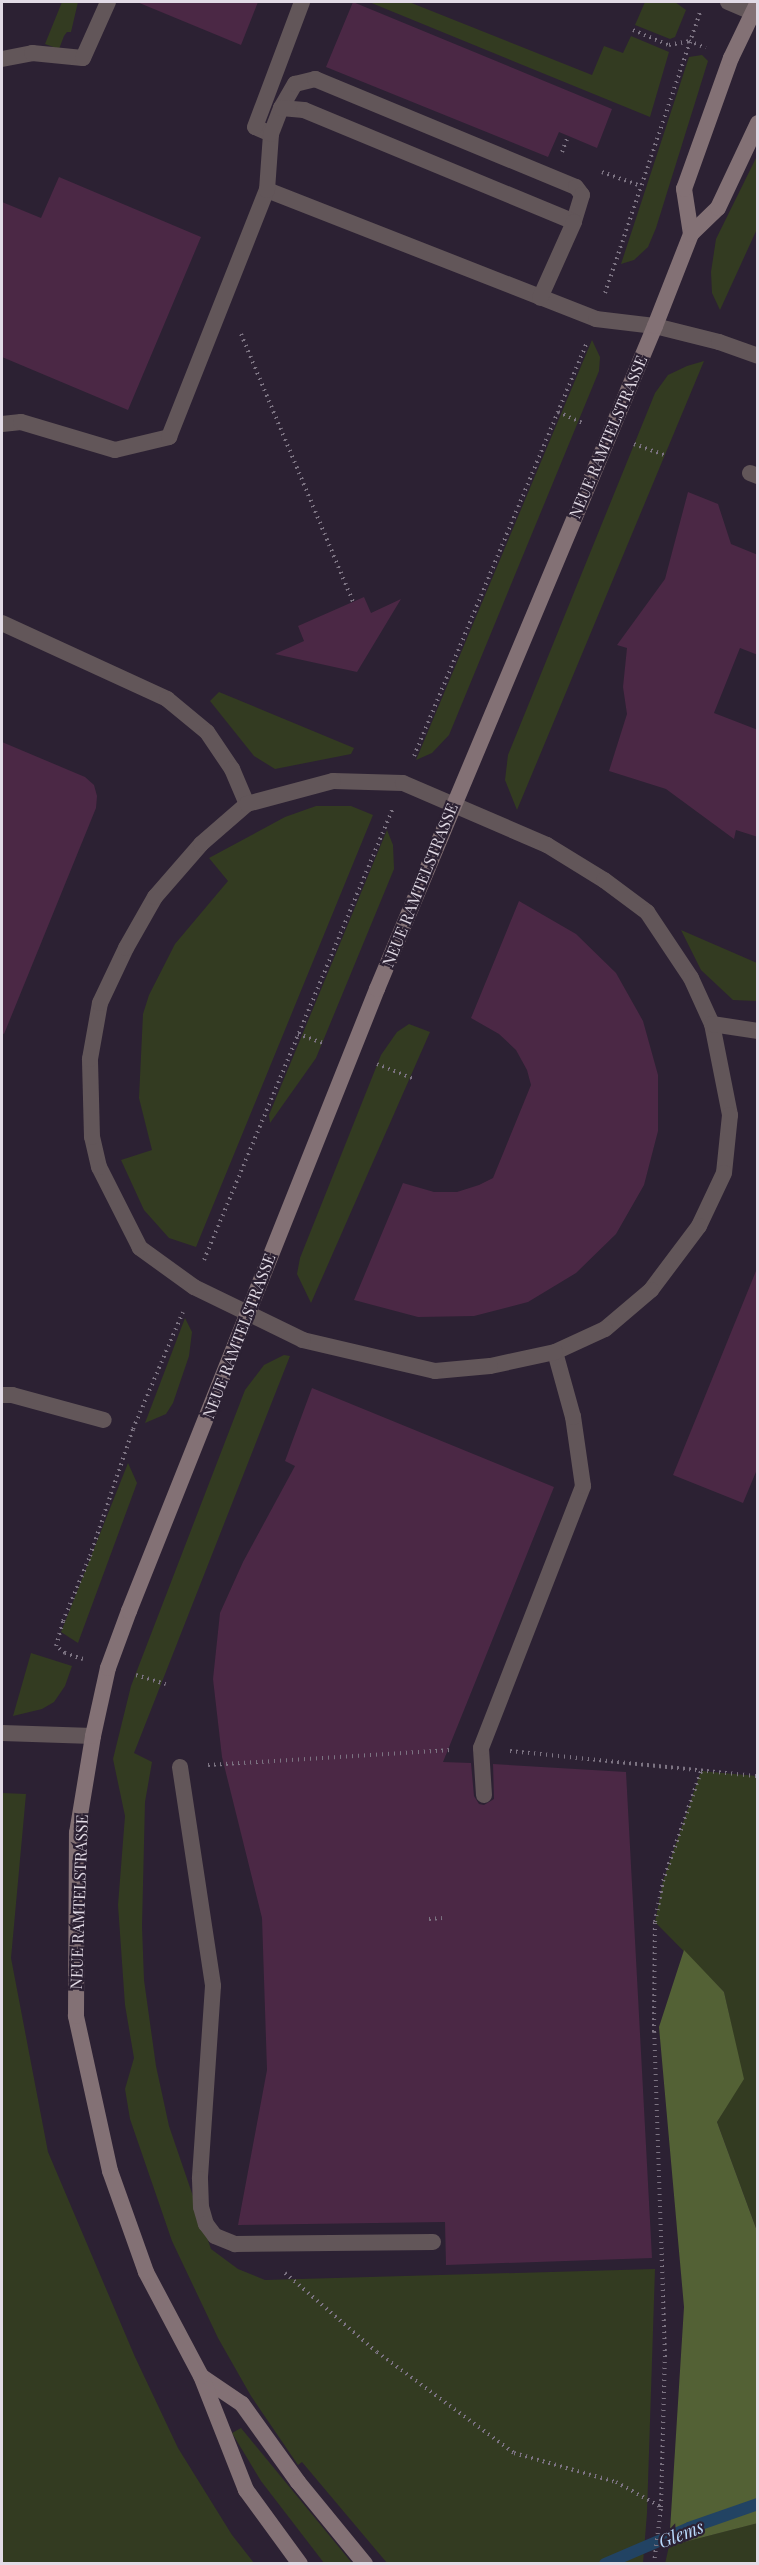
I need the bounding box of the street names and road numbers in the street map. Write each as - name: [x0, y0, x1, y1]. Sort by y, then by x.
- street label: NEUE RAMTELSTRASSE: [565, 353, 651, 521]
- street label: NEUE RAMTELSTRASSE: [378, 800, 462, 970]
- street label: NEUE RAMTELSTRASSE: [199, 1251, 279, 1421]
- street label: NEUE RAMTELSTRASSE: [66, 1814, 92, 1990]

